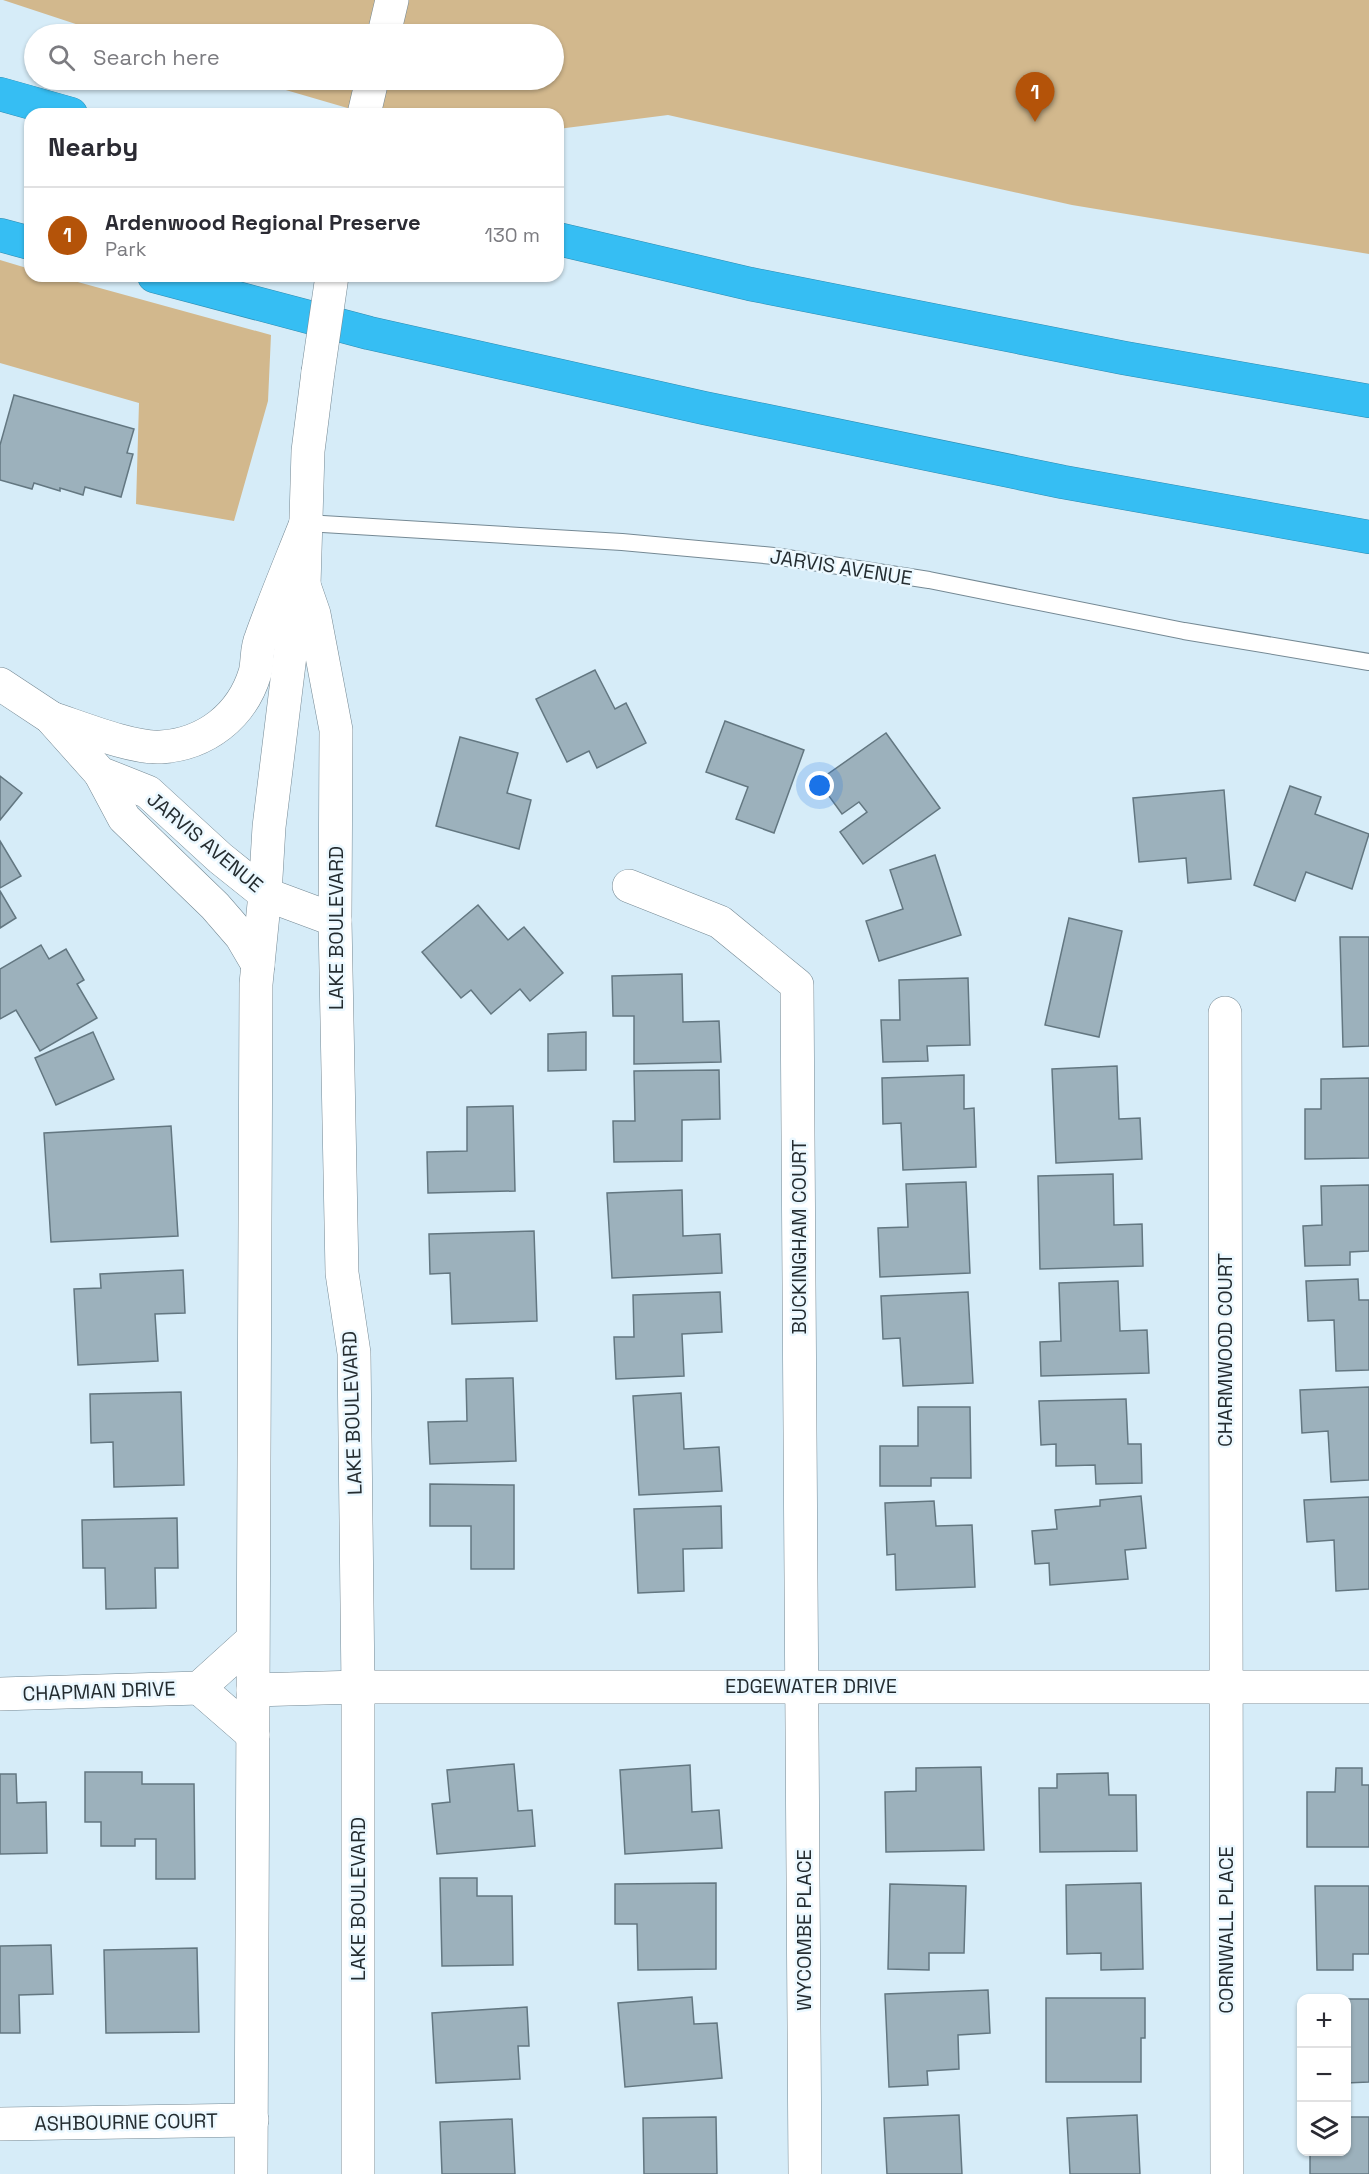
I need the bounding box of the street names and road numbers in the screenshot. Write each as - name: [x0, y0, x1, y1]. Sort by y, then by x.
- street label: JARVIS AVENUE: [768, 543, 914, 591]
- street label: JARVIS AVENUE: [142, 786, 268, 898]
- street label: LAKE BOULEVARD: [323, 846, 349, 1010]
- street label: BUCKINGHAM COURT: [786, 1139, 812, 1334]
- street label: CHARMWOOD COURT: [1212, 1253, 1238, 1447]
- street label: LAKE BOULEVARD: [336, 1331, 368, 1495]
- street label: EDGEWATER DRIVE: [725, 1673, 897, 1699]
- street label: CHAPMAN DRIVE: [22, 1675, 176, 1707]
- street label: LAKE BOULEVARD: [345, 1817, 371, 1981]
- street label: CORNWALL PLACE: [1213, 1846, 1239, 2014]
- street label: WYCOMBE PLACE: [791, 1849, 817, 2011]
- street label: ASHBOURNE COURT: [34, 2107, 218, 2137]

